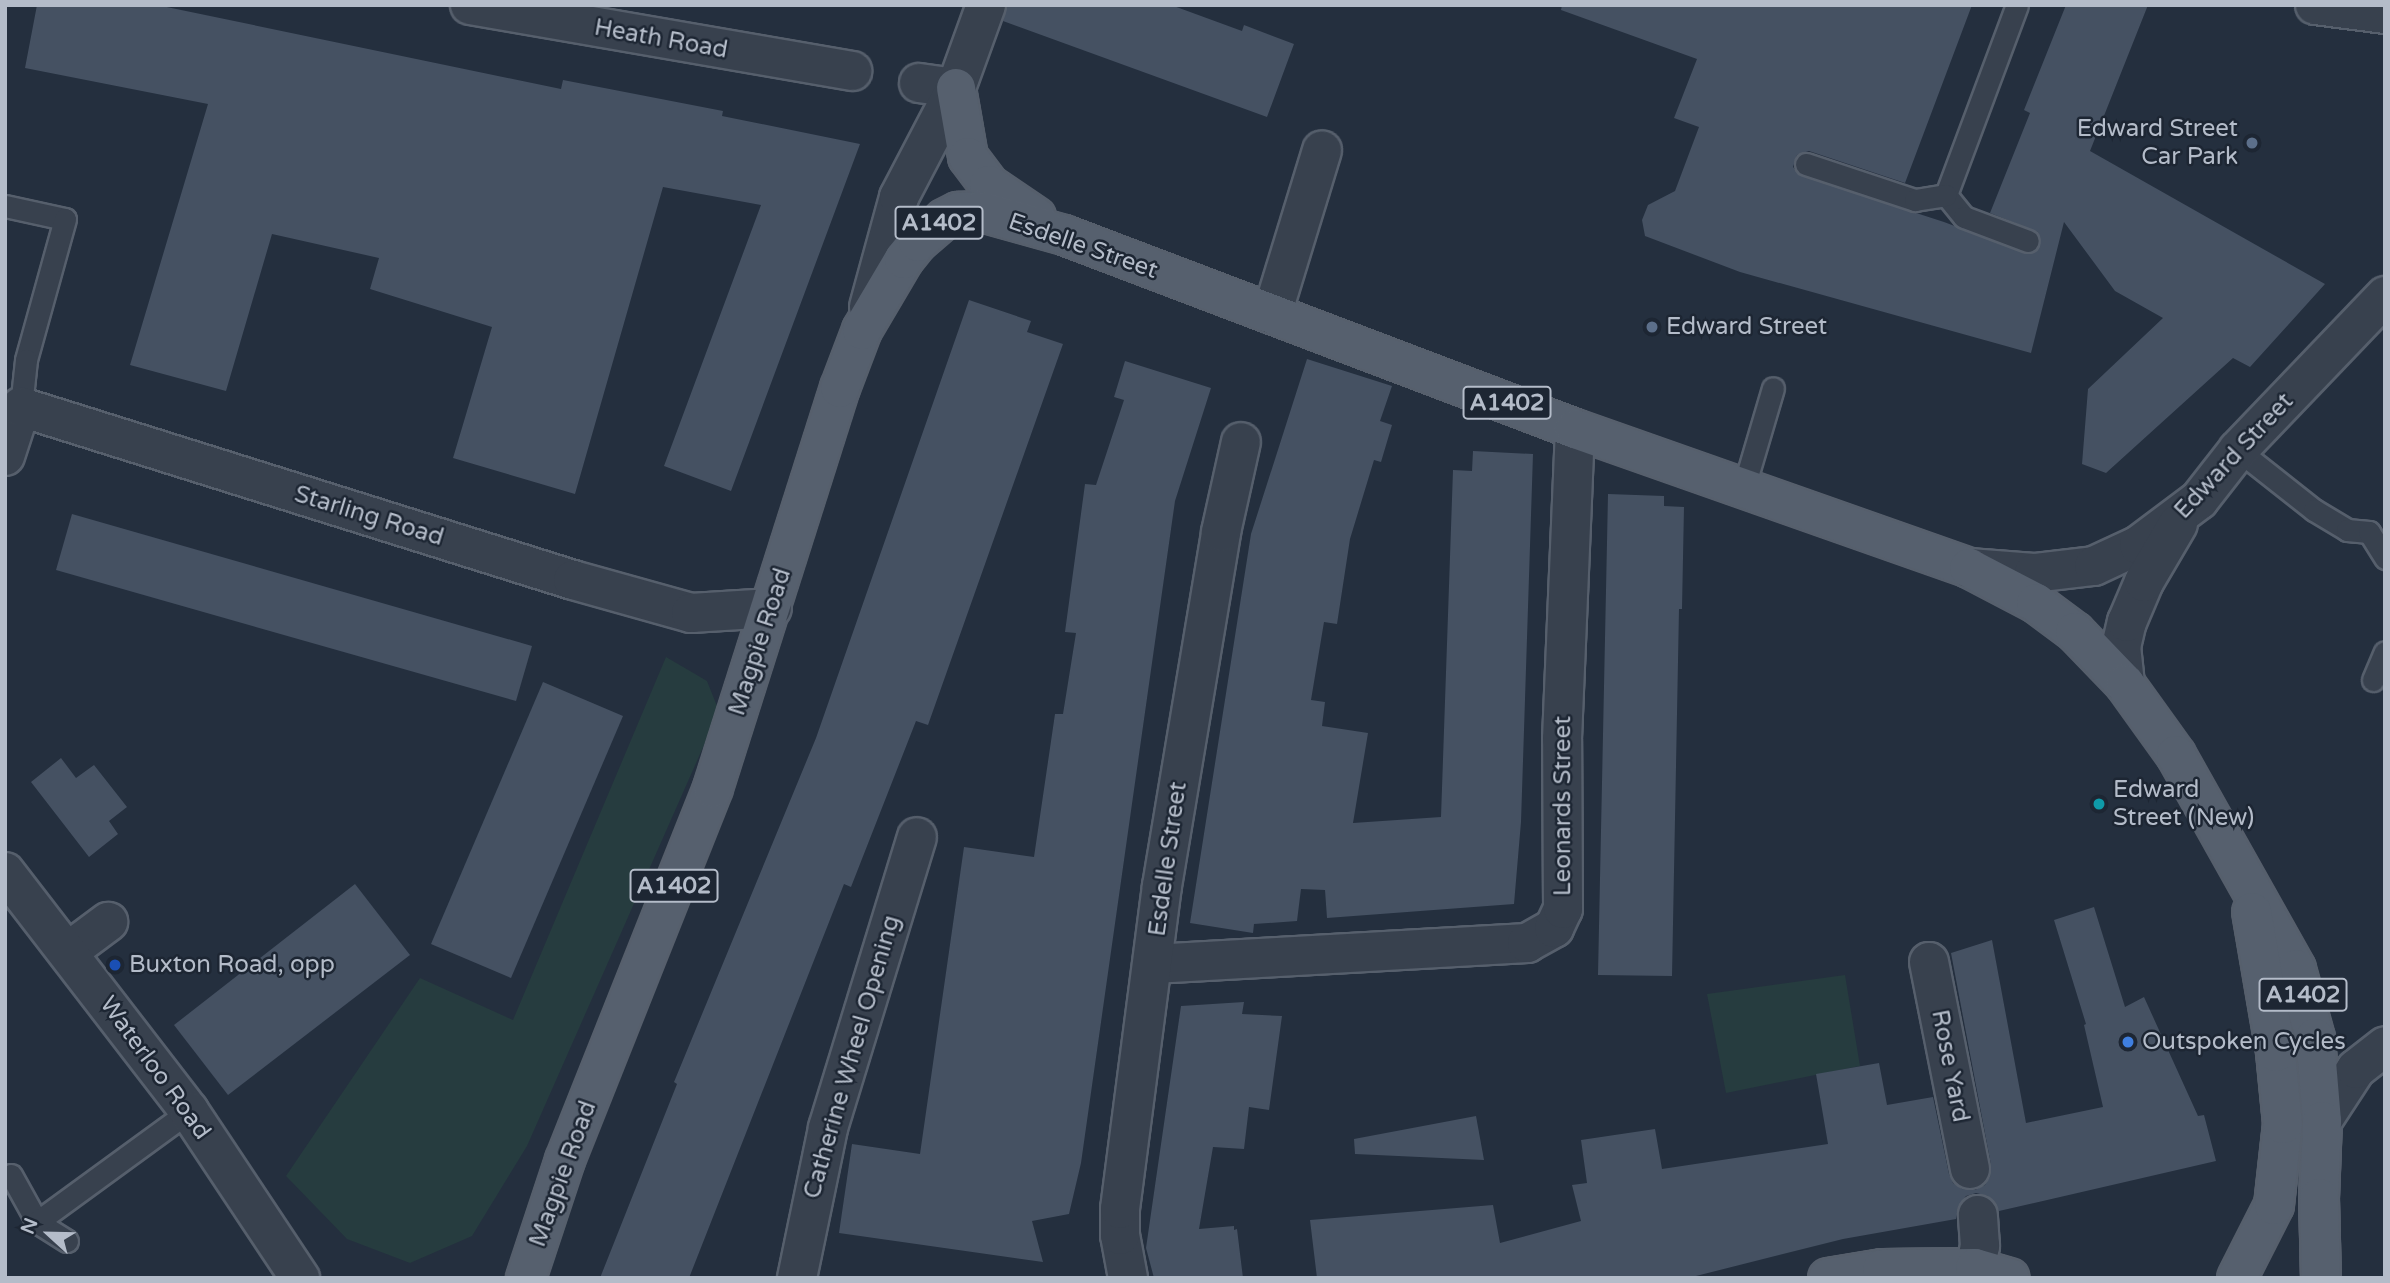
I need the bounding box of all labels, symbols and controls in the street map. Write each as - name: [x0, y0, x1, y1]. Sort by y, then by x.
- street label: Heath Road: [592, 13, 730, 65]
- place label: Edward Street Car Park: [2077, 115, 2238, 171]
- marker: Edward Street Car Park: [2244, 135, 2260, 151]
- road number: A1402: [894, 204, 984, 243]
- street label: Esdelle Street: [1005, 207, 1161, 285]
- place label: Edward Street: [1666, 313, 1827, 341]
- marker: Edward Street: [1644, 319, 1660, 335]
- road number: A1402: [1462, 384, 1552, 422]
- street label: Edward Street: [2168, 387, 2300, 525]
- street label: Starling Road: [291, 480, 447, 552]
- street label: Magpie Road: [723, 565, 797, 719]
- street label: Leonards Street: [1549, 716, 1577, 896]
- place label: Edward Street (New): [2113, 776, 2254, 832]
- street label: Esdelle Street: [1143, 780, 1193, 938]
- marker: Edward Street (New): [2091, 796, 2107, 812]
- road number: A1402: [628, 866, 720, 906]
- street label: Catherine Wheel Opening: [798, 912, 906, 1202]
- place label: Buxton Road, opp: [129, 951, 335, 979]
- marker: Buxton Road, opp: [107, 957, 123, 973]
- road number: A1402: [2258, 976, 2348, 1014]
- street label: Waterloo Road: [93, 991, 217, 1145]
- street label: Rose Yard: [1925, 1007, 1975, 1125]
- place label: Outspoken Cycles: [2142, 1028, 2346, 1056]
- marker: Outspoken Cycles: [2120, 1034, 2136, 1050]
- street label: Magpie Road: [523, 1097, 603, 1251]
- north arrow: [14, 1199, 84, 1269]
- text: N: [16, 1215, 43, 1237]

